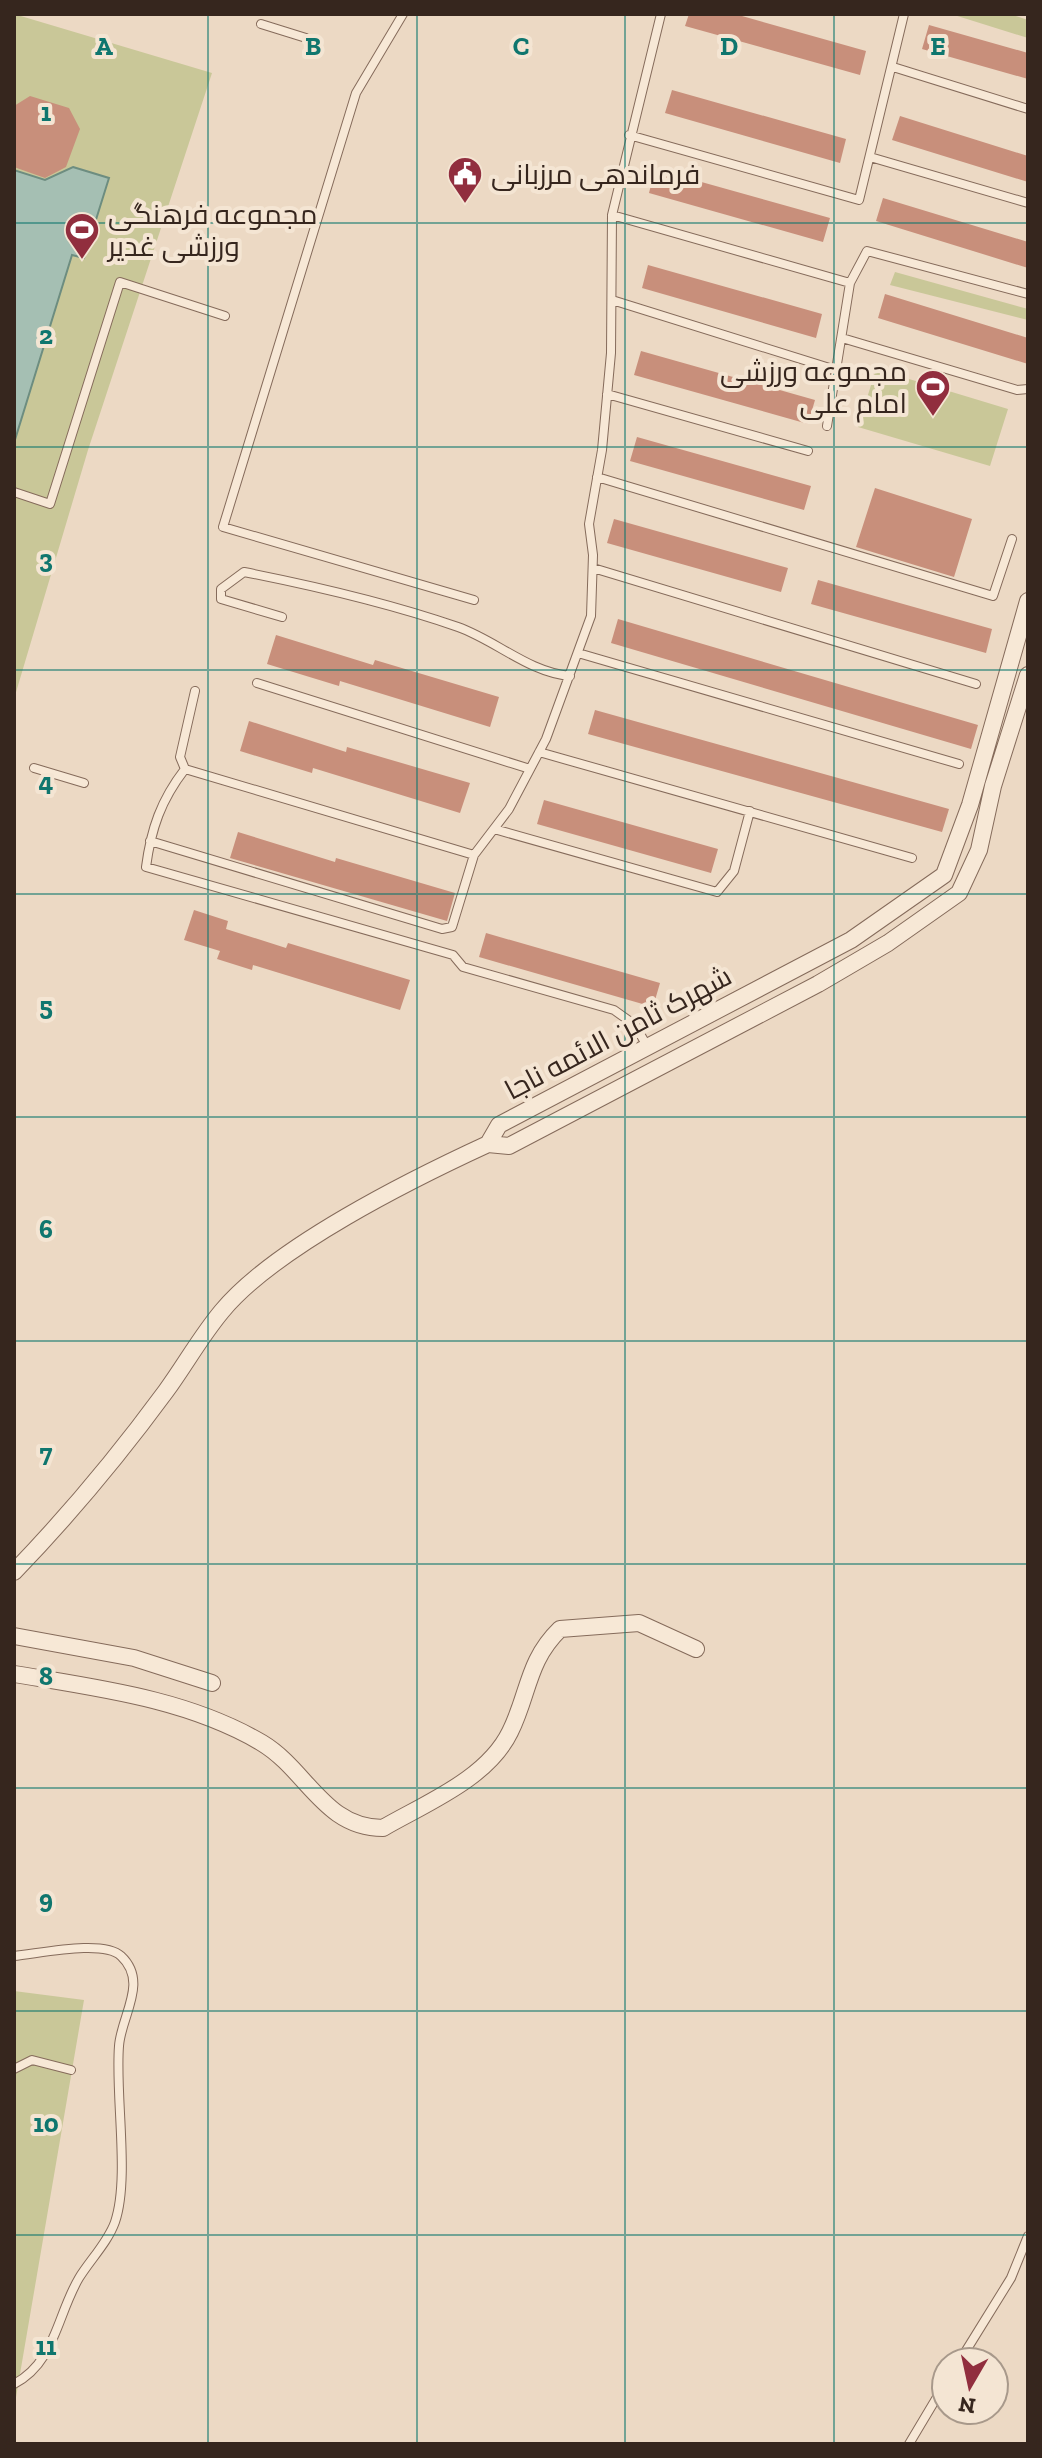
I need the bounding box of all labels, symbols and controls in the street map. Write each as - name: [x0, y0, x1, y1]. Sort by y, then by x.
- text: A: [95, 30, 113, 62]
- text: B: [305, 30, 321, 62]
- text: C: [513, 30, 529, 62]
- text: D: [720, 30, 738, 62]
- text: E: [930, 30, 946, 62]
- text: 1: [41, 96, 52, 128]
- public building icon: فرماندهی مرزبانی: [446, 155, 484, 205]
- place label: فرماندهی مرزبانی: [491, 158, 700, 191]
- place label: مجموعه فرهنگی ورزشی غدیر: [106, 198, 318, 263]
- sports icon: مجموعه فرهنگی ورزشی غدیر: [63, 211, 101, 261]
- text: 2: [39, 319, 53, 351]
- place label: مجموعه ورزشی امام علی: [720, 355, 907, 423]
- sports icon: مجموعه ورزشی امام علی: [914, 368, 952, 418]
- text: 3: [39, 543, 53, 575]
- text: 4: [39, 766, 54, 798]
- street label: شهرک ثامن الائمه ناجا: [499, 959, 737, 1107]
- text: 5: [39, 990, 53, 1022]
- text: 6: [39, 1213, 53, 1245]
- text: 7: [40, 1437, 53, 1469]
- text: 8: [39, 1660, 53, 1692]
- text: 9: [39, 1883, 53, 1915]
- text: 10: [33, 2107, 59, 2139]
- text: 11: [35, 2330, 57, 2362]
- north arrow: [930, 2346, 1010, 2426]
- text: N: [956, 2391, 977, 2420]

